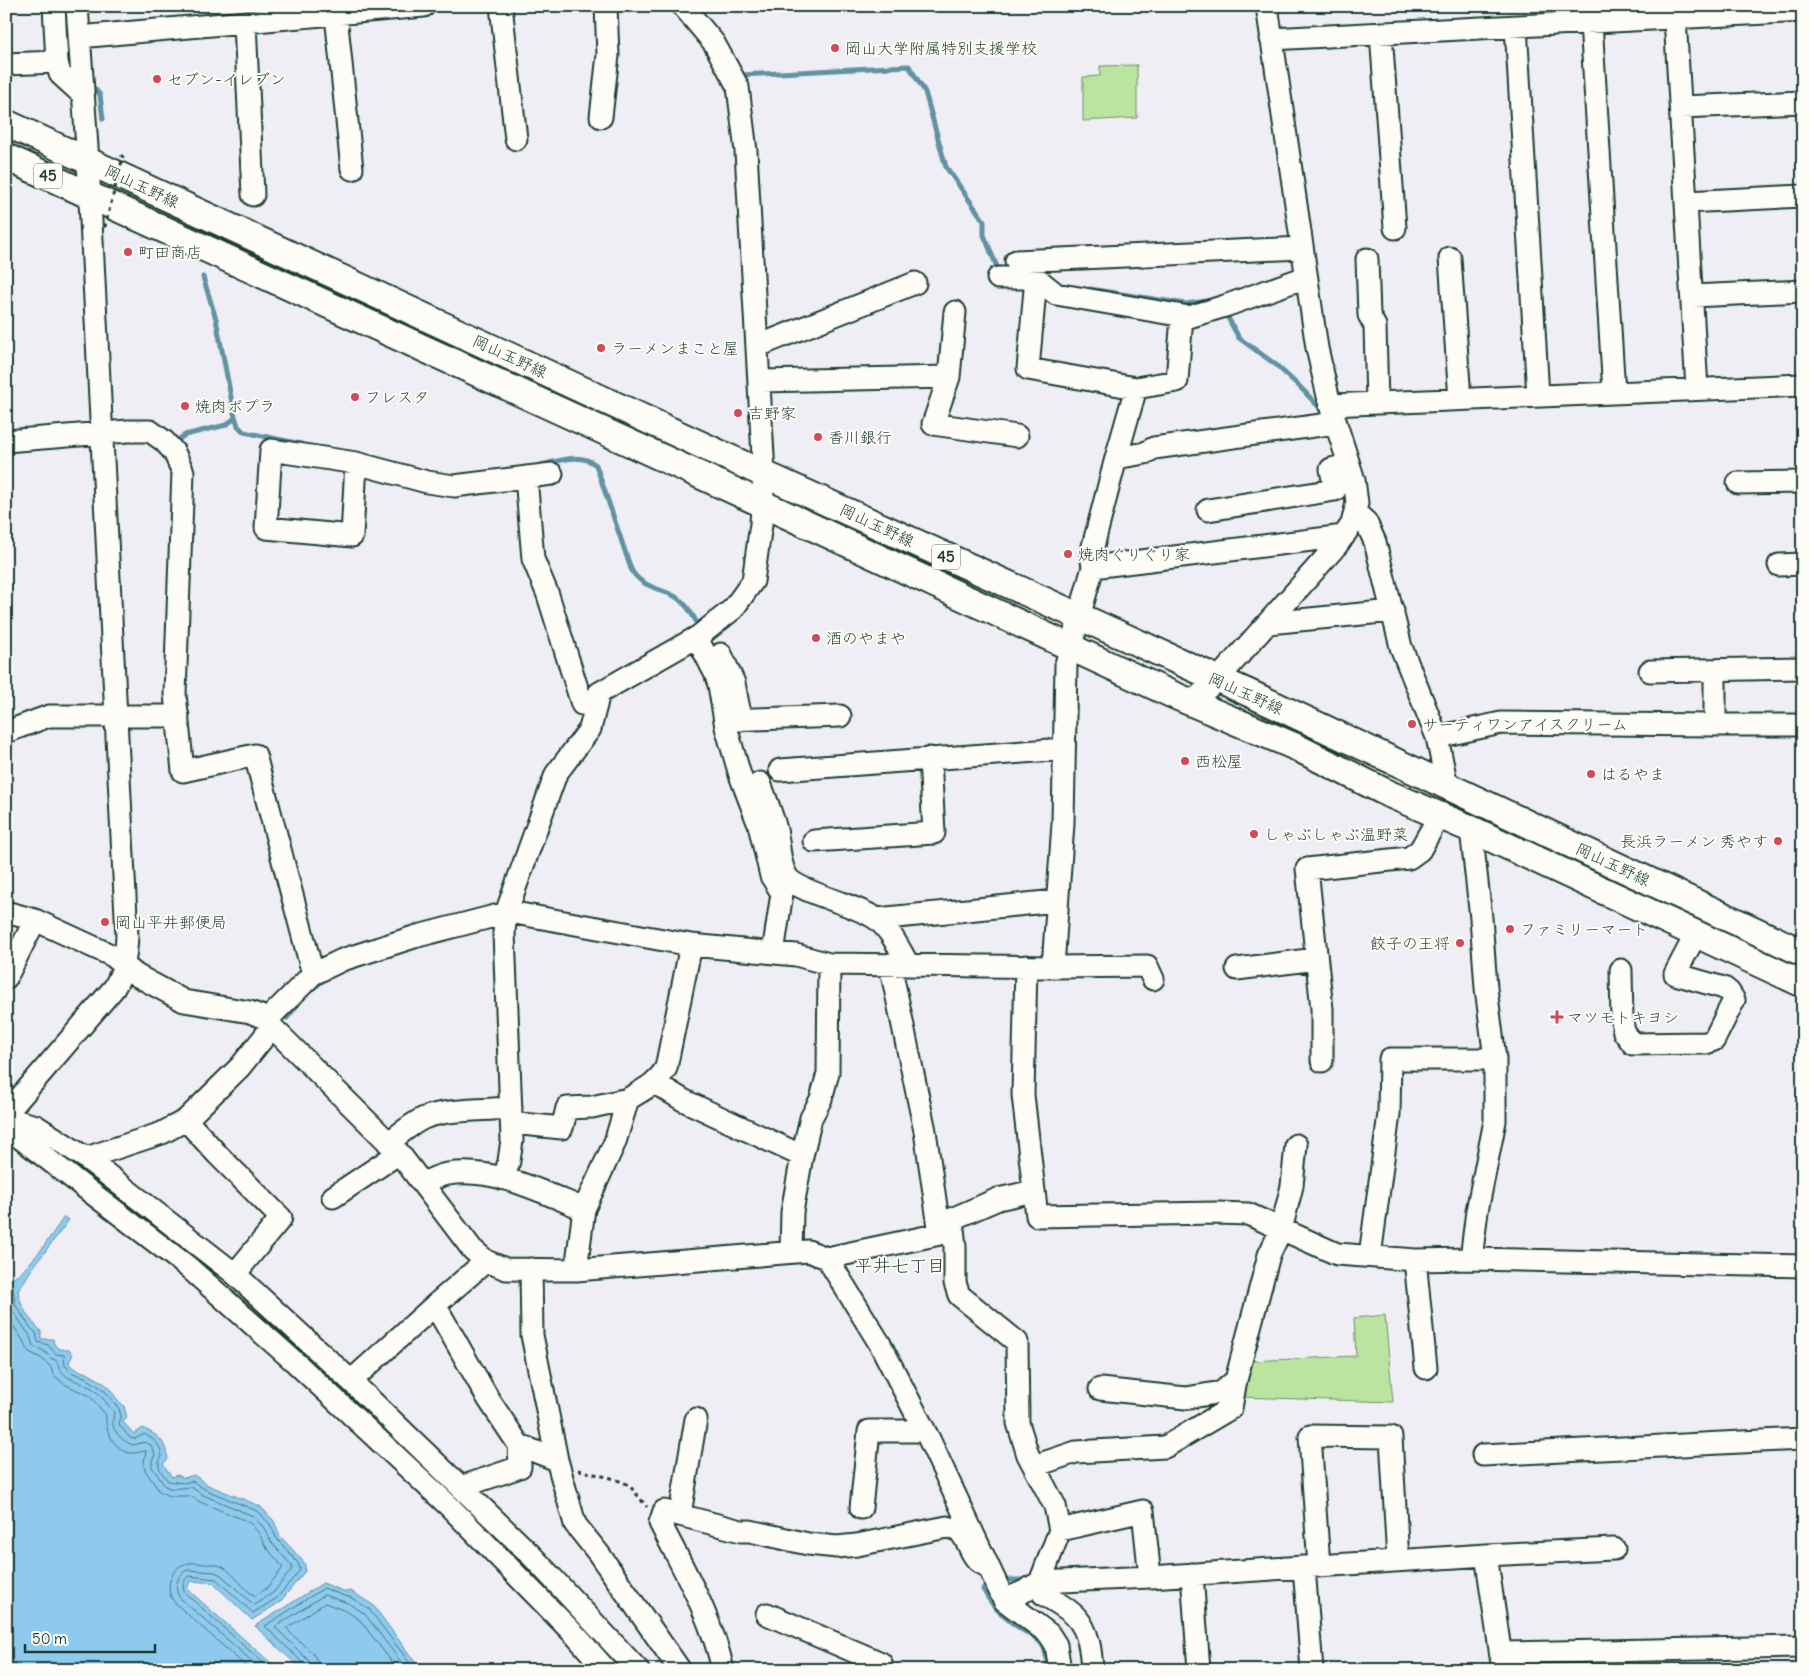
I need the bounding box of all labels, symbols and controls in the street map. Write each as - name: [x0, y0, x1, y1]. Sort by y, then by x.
- place label: 岡山大学附属特別支援学校: [845, 38, 1037, 58]
- marker: 岡山大学附属特別支援学校: [829, 42, 841, 54]
- place label: セブン-イレブン: [167, 69, 286, 89]
- marker: セブン-イレブン: [151, 73, 163, 85]
- street label: 岡山玉野線: [102, 160, 182, 212]
- road number: 45: [34, 164, 62, 188]
- place label: 町田商店: [138, 242, 202, 262]
- marker: 町田商店: [122, 246, 134, 258]
- street label: 岡山玉野線: [470, 330, 550, 382]
- place label: ラーメンまこと屋: [611, 338, 739, 358]
- marker: ラーメンまこと屋: [595, 342, 607, 354]
- place label: フレスタ: [365, 387, 429, 407]
- marker: フレスタ: [349, 391, 361, 403]
- place label: 焼肉ポプラ: [195, 396, 275, 416]
- marker: 焼肉ポプラ: [179, 400, 191, 412]
- place label: 吉野家: [748, 403, 796, 423]
- marker: 吉野家: [732, 407, 744, 419]
- place label: 香川銀行: [828, 427, 892, 447]
- marker: 香川銀行: [812, 431, 824, 443]
- street label: 岡山玉野線: [837, 499, 917, 551]
- road number: 45: [932, 544, 960, 570]
- place label: 焼肉ぐりぐり家: [1078, 544, 1190, 564]
- marker: 焼肉ぐりぐり家: [1062, 548, 1074, 560]
- place label: 酒のやまや: [826, 628, 906, 648]
- marker: 酒のやまや: [810, 632, 822, 644]
- street label: 岡山玉野線: [1205, 668, 1287, 718]
- place label: サーティワンアイスクリーム: [1422, 714, 1628, 734]
- marker: サーティワンアイスクリーム: [1406, 718, 1418, 730]
- place label: 西松屋: [1195, 751, 1243, 771]
- marker: 西松屋: [1179, 755, 1191, 767]
- place label: はるやま: [1601, 764, 1665, 784]
- marker: はるやま: [1585, 768, 1597, 780]
- place label: しゃぶしゃぶ温野菜: [1264, 824, 1408, 844]
- marker: しゃぶしゃぶ温野菜: [1248, 828, 1260, 840]
- place label: 長浜ラーメン 秀やす: [1620, 831, 1768, 851]
- marker: 長浜ラーメン 秀やす: [1772, 835, 1784, 847]
- street label: 岡山玉野線: [1573, 838, 1653, 890]
- place label: 岡山平井郵便局: [115, 912, 227, 932]
- marker: 岡山平井郵便局: [99, 916, 111, 928]
- place label: ファミリーマート: [1520, 919, 1648, 939]
- marker: ファミリーマート: [1504, 923, 1516, 935]
- place label: 餃子の王将: [1370, 933, 1450, 953]
- marker: 餃子の王将: [1454, 937, 1466, 949]
- place label: マツモトキヨシ: [1567, 1007, 1679, 1027]
- marker: マツモトキヨシ: [1551, 1011, 1563, 1023]
- district label: 平井七丁目: [855, 1254, 945, 1277]
- scale bar: [25, 1621, 155, 1653]
- text: 50 m: [32, 1629, 67, 1648]

